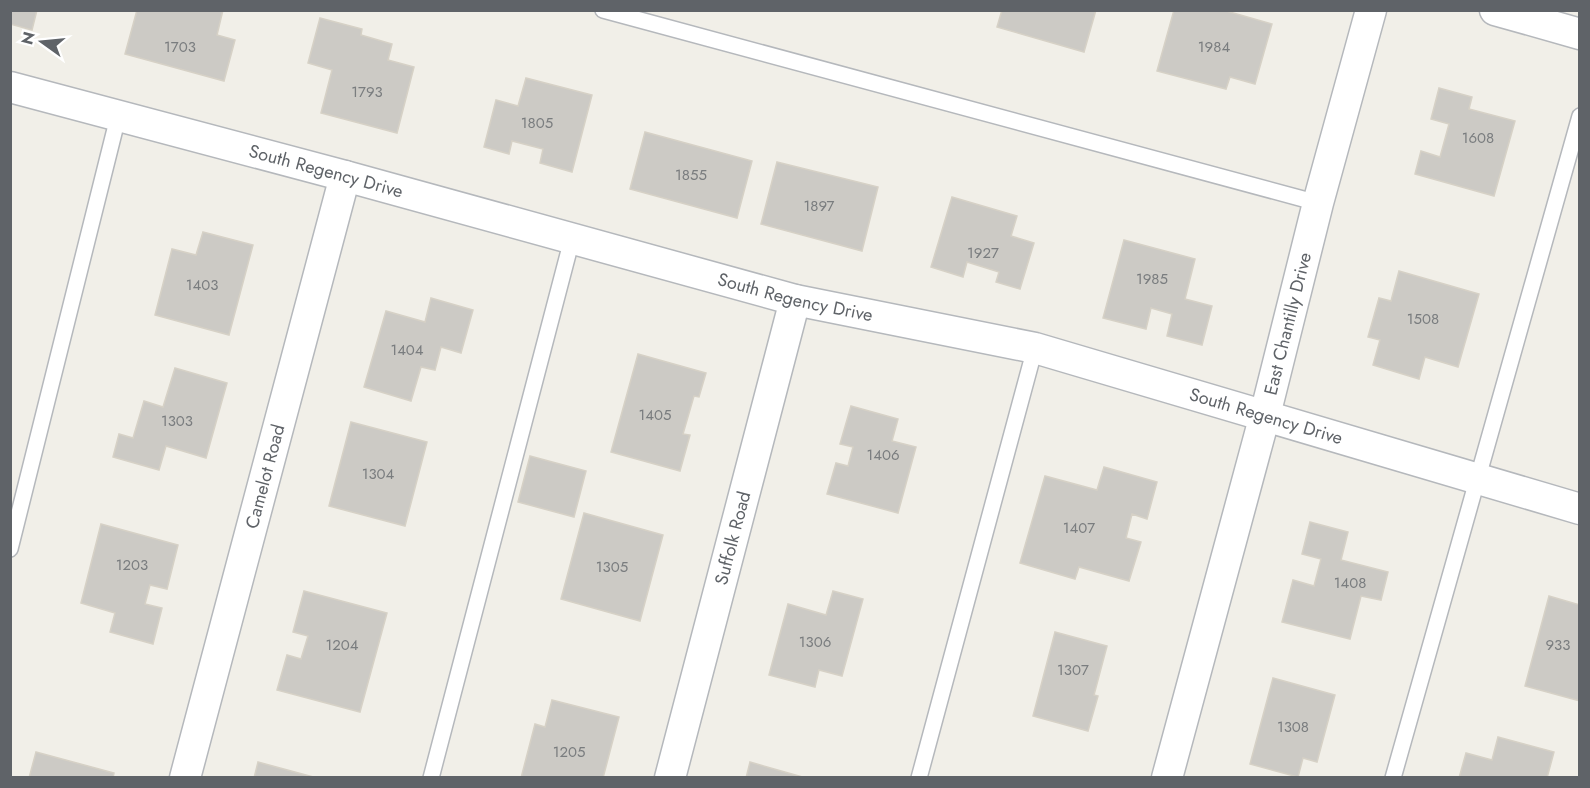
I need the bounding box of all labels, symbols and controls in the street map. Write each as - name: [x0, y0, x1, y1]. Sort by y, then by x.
- north arrow: [12, 12, 72, 72]
- text: N: [15, 29, 41, 47]
- house number: 1703: [164, 36, 196, 58]
- house number: 1984: [1198, 36, 1230, 58]
- house number: 1793: [351, 81, 383, 103]
- house number: 1805: [521, 112, 553, 134]
- house number: 1608: [1462, 127, 1494, 149]
- street label: South Regency Drive: [246, 138, 406, 204]
- house number: 1855: [675, 164, 707, 186]
- house number: 1897: [803, 195, 835, 217]
- house number: 1927: [967, 242, 999, 264]
- street label: East Chantilly Drive: [1257, 250, 1318, 398]
- street label: South Regency Drive: [715, 266, 875, 328]
- house number: 1985: [1136, 268, 1168, 290]
- house number: 1403: [186, 274, 218, 296]
- house number: 1508: [1407, 308, 1439, 330]
- house number: 1404: [390, 339, 424, 361]
- street label: South Regency Drive: [1186, 381, 1346, 451]
- house number: 1405: [639, 404, 671, 426]
- house number: 1303: [161, 410, 193, 432]
- street label: Camelot Road: [239, 421, 291, 531]
- house number: 1406: [866, 444, 900, 466]
- house number: 1304: [362, 463, 395, 485]
- street label: Suffolk Road: [708, 488, 757, 588]
- house number: 1407: [1063, 517, 1095, 539]
- house number: 1203: [116, 554, 148, 576]
- house number: 1305: [596, 556, 628, 578]
- house number: 1408: [1334, 572, 1366, 594]
- house number: 1306: [799, 631, 831, 653]
- house number: 1204: [325, 634, 359, 656]
- house number: 933: [1545, 634, 1571, 656]
- house number: 1307: [1057, 659, 1089, 681]
- house number: 1308: [1277, 716, 1309, 738]
- house number: 1205: [553, 741, 585, 763]

